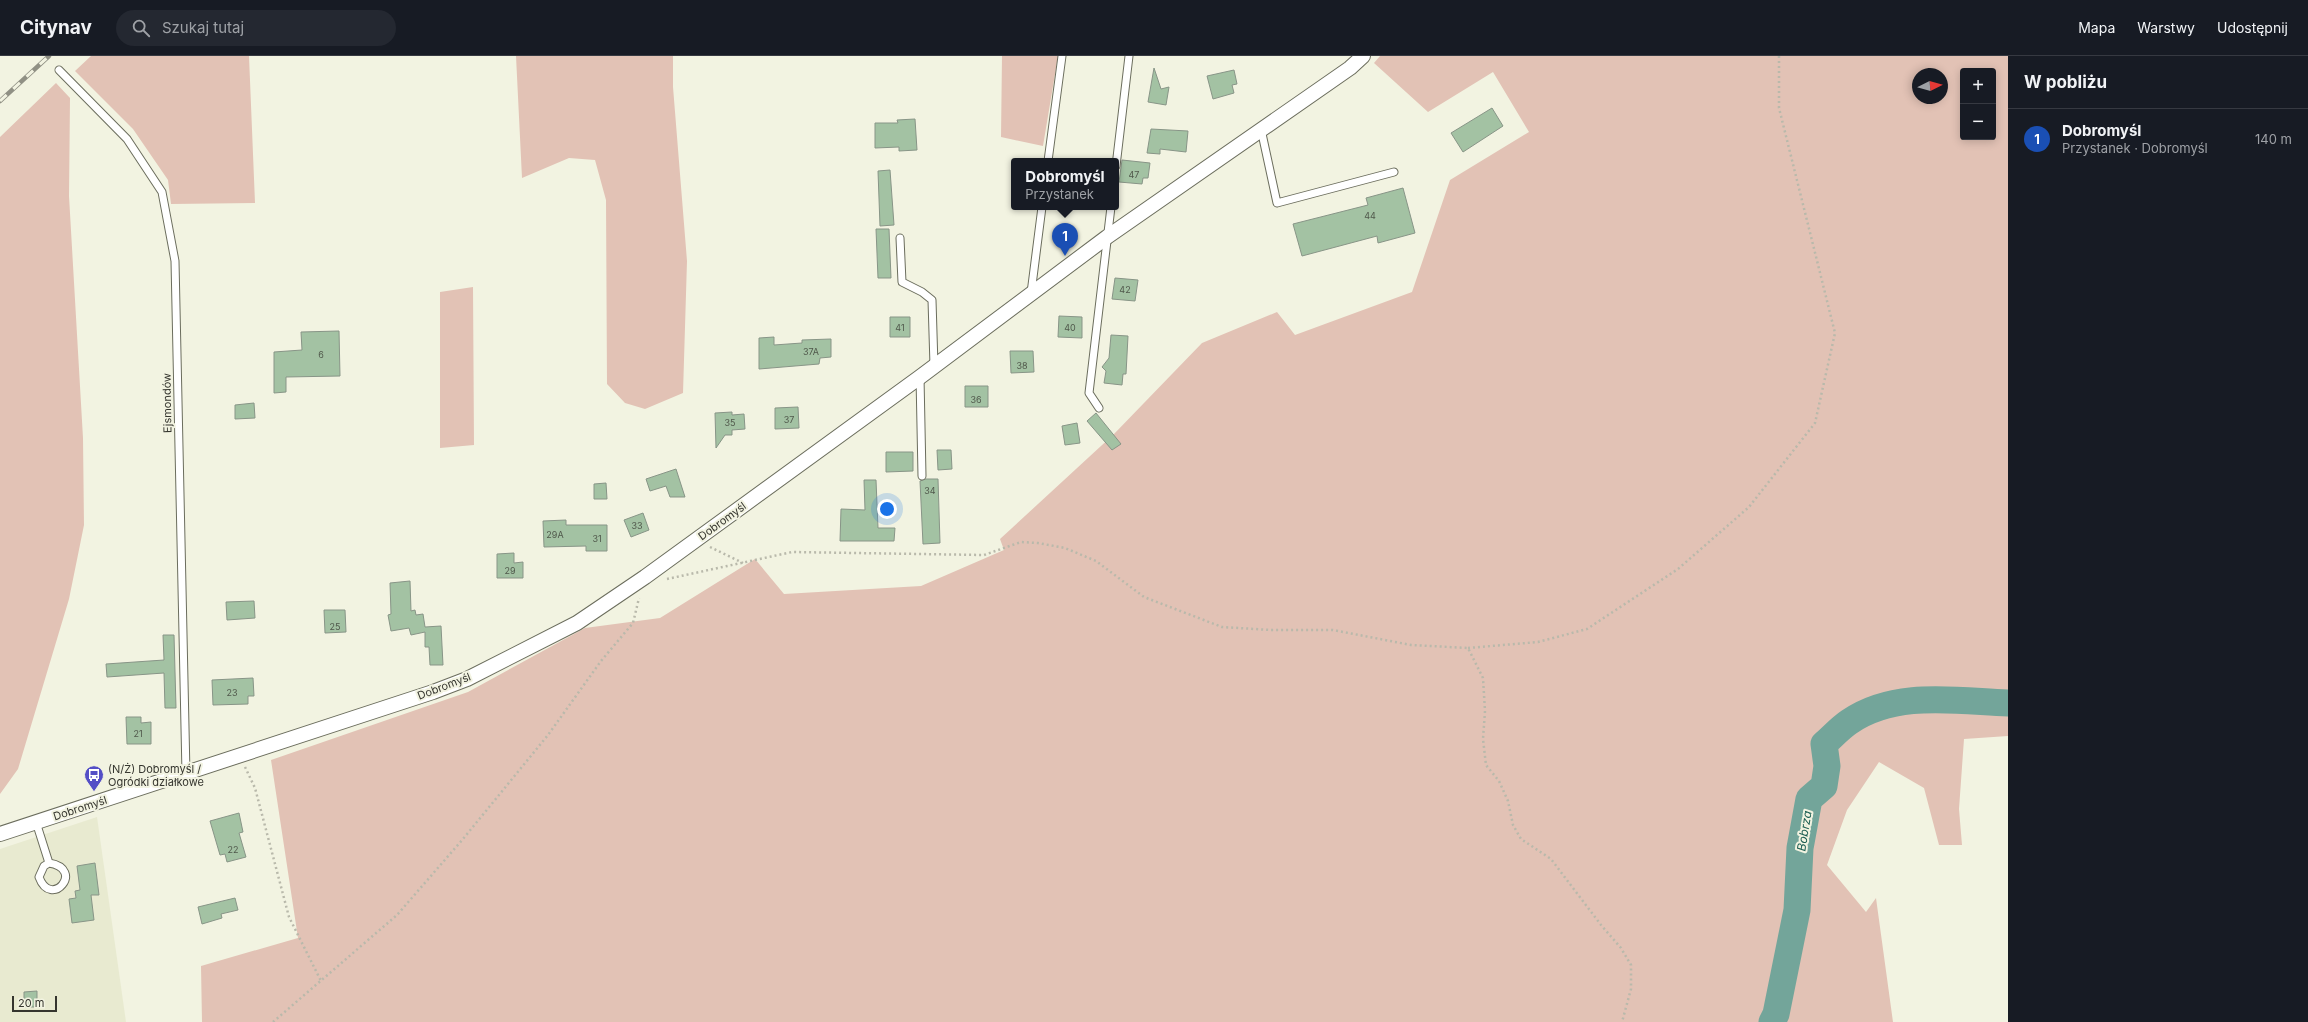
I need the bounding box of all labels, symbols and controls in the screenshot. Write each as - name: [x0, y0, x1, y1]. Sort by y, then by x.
- search box: [116, 10, 396, 46]
- text: Citynav: [20, 16, 92, 39]
- icon: search: [130, 17, 152, 39]
- text: Szukaj tutaj: [162, 18, 244, 37]
- text: Mapa: [2078, 19, 2115, 36]
- text: Warstwy: [2137, 19, 2195, 36]
- text: Udostępnij: [2217, 19, 2288, 36]
- north arrow: [1912, 68, 1948, 104]
- map controls: [1960, 68, 1996, 140]
- button: +: [1960, 68, 1996, 104]
- text: W pobliżu: [2024, 72, 2107, 92]
- button: −: [1960, 104, 1996, 140]
- text: Dobromyśl: [2062, 121, 2141, 140]
- text: 1: [2034, 131, 2040, 147]
- text: 140 m: [2255, 131, 2292, 147]
- text: Przystanek · Dobromyśl: [2062, 140, 2208, 156]
- popup: [1011, 158, 1119, 210]
- text: Dobromyśl: [1025, 167, 1105, 186]
- house number: 47: [1129, 169, 1139, 180]
- text: Przystanek: [1025, 186, 1094, 202]
- house number: 44: [1364, 210, 1376, 221]
- pin: 1: [1052, 223, 1078, 256]
- house number: 42: [1119, 284, 1131, 295]
- house number: 41: [895, 322, 905, 333]
- house number: 40: [1064, 322, 1076, 333]
- house number: 37A: [803, 346, 819, 357]
- house number: 6: [318, 349, 324, 360]
- house number: 38: [1016, 360, 1028, 371]
- street label: Ejsmondów: [159, 373, 175, 433]
- house number: 36: [970, 394, 982, 405]
- house number: 37: [784, 414, 794, 425]
- house number: 35: [724, 417, 736, 428]
- house number: 34: [924, 485, 936, 496]
- street label: Dobromyśl: [695, 499, 749, 543]
- your location: [877, 499, 897, 519]
- house number: 33: [631, 520, 643, 531]
- house number: 29A: [546, 529, 564, 540]
- house number: 31: [592, 533, 602, 544]
- house number: 29: [504, 565, 516, 576]
- house number: 25: [330, 621, 340, 632]
- street label: Dobromyśl: [415, 669, 473, 703]
- house number: 23: [226, 687, 238, 698]
- house number: 21: [133, 728, 143, 739]
- place label: (N/Ż) Dobromyśl / Ogródki działkowe: [108, 762, 204, 789]
- bus stop icon: (N/Ż) Dobromyśl / Ogródki działkowe: [83, 764, 105, 792]
- street label: Dobromyśl: [51, 793, 109, 823]
- water label: Bobrza: [1793, 810, 1815, 852]
- house number: 22: [228, 844, 238, 855]
- scale bar: [12, 994, 57, 1013]
- text: 20 m: [18, 996, 44, 1010]

